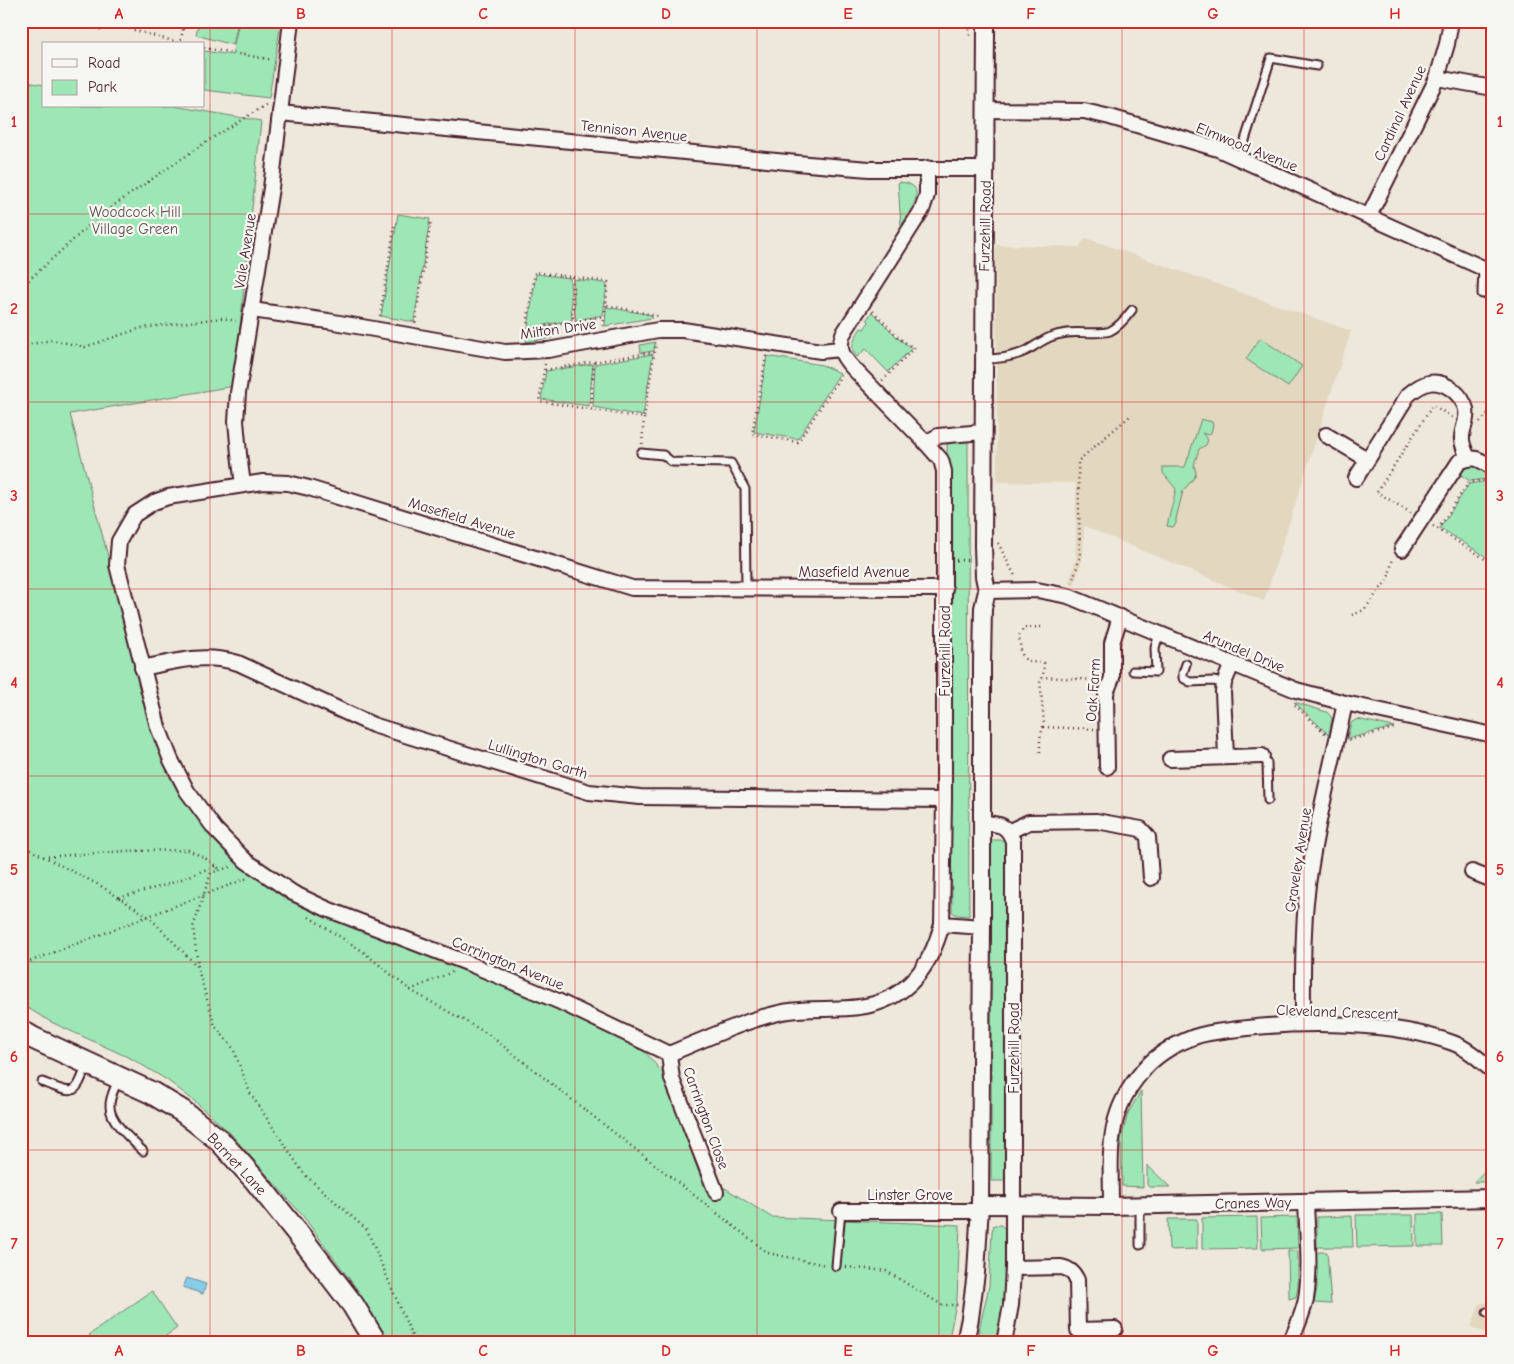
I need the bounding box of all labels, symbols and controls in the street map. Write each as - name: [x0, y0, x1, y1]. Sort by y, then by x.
- text: A: [115, 5, 124, 23]
- text: B: [296, 5, 306, 23]
- text: C: [478, 5, 488, 23]
- text: D: [661, 5, 671, 23]
- text: E: [843, 5, 853, 23]
- text: F: [1026, 5, 1036, 23]
- text: G: [1207, 5, 1219, 23]
- text: H: [1389, 5, 1401, 23]
- legend: [42, 42, 205, 108]
- text: Road: [88, 54, 120, 72]
- street label: Cardinal Avenue: [1370, 62, 1430, 164]
- text: Park: [88, 78, 117, 96]
- text: 1: [11, 113, 17, 131]
- text: 1: [1497, 113, 1503, 131]
- street label: Tennison Avenue: [580, 116, 689, 146]
- street label: Elmwood Avenue: [1194, 118, 1301, 176]
- street label: Furzehill Road: [975, 180, 995, 272]
- park label: Woodcock Hill Village Green: [89, 203, 181, 238]
- street label: Vale Avenue: [230, 211, 260, 290]
- text: 2: [10, 300, 18, 318]
- text: 2: [1496, 300, 1504, 318]
- street label: Milton Drive: [519, 315, 598, 343]
- text: 3: [10, 487, 18, 505]
- text: 3: [1496, 487, 1504, 505]
- street label: Masefield Avenue: [406, 493, 518, 543]
- street label: Masefield Avenue: [798, 563, 910, 581]
- street label: Furzehill Road: [936, 605, 954, 697]
- street label: Arundel Drive: [1201, 626, 1288, 676]
- street label: Oak Farm: [1082, 658, 1104, 722]
- text: 4: [10, 674, 18, 692]
- text: 4: [1496, 674, 1504, 692]
- street label: Lullington Garth: [486, 735, 590, 783]
- street label: Graveley Avenue: [1281, 806, 1315, 914]
- text: 5: [10, 861, 18, 879]
- text: 5: [1496, 861, 1504, 879]
- street label: Carrington Avenue: [449, 932, 567, 994]
- street label: Cleveland Crescent: [1276, 1001, 1399, 1023]
- street label: Furzehill Road: [1005, 1002, 1023, 1094]
- text: 6: [10, 1048, 18, 1066]
- text: 6: [1496, 1048, 1504, 1066]
- street label: Carrington Close: [679, 1064, 733, 1172]
- street label: Barnet Lane: [204, 1129, 271, 1199]
- street label: Linster Grove: [867, 1186, 953, 1204]
- street label: Cranes Way: [1215, 1193, 1291, 1213]
- text: 7: [10, 1235, 18, 1253]
- text: 7: [1496, 1235, 1504, 1253]
- text: A: [115, 1342, 124, 1360]
- text: B: [296, 1342, 306, 1360]
- text: C: [478, 1342, 488, 1360]
- text: D: [661, 1342, 671, 1360]
- text: E: [843, 1342, 853, 1360]
- text: F: [1026, 1342, 1036, 1360]
- text: G: [1207, 1342, 1219, 1360]
- text: H: [1389, 1342, 1401, 1360]

